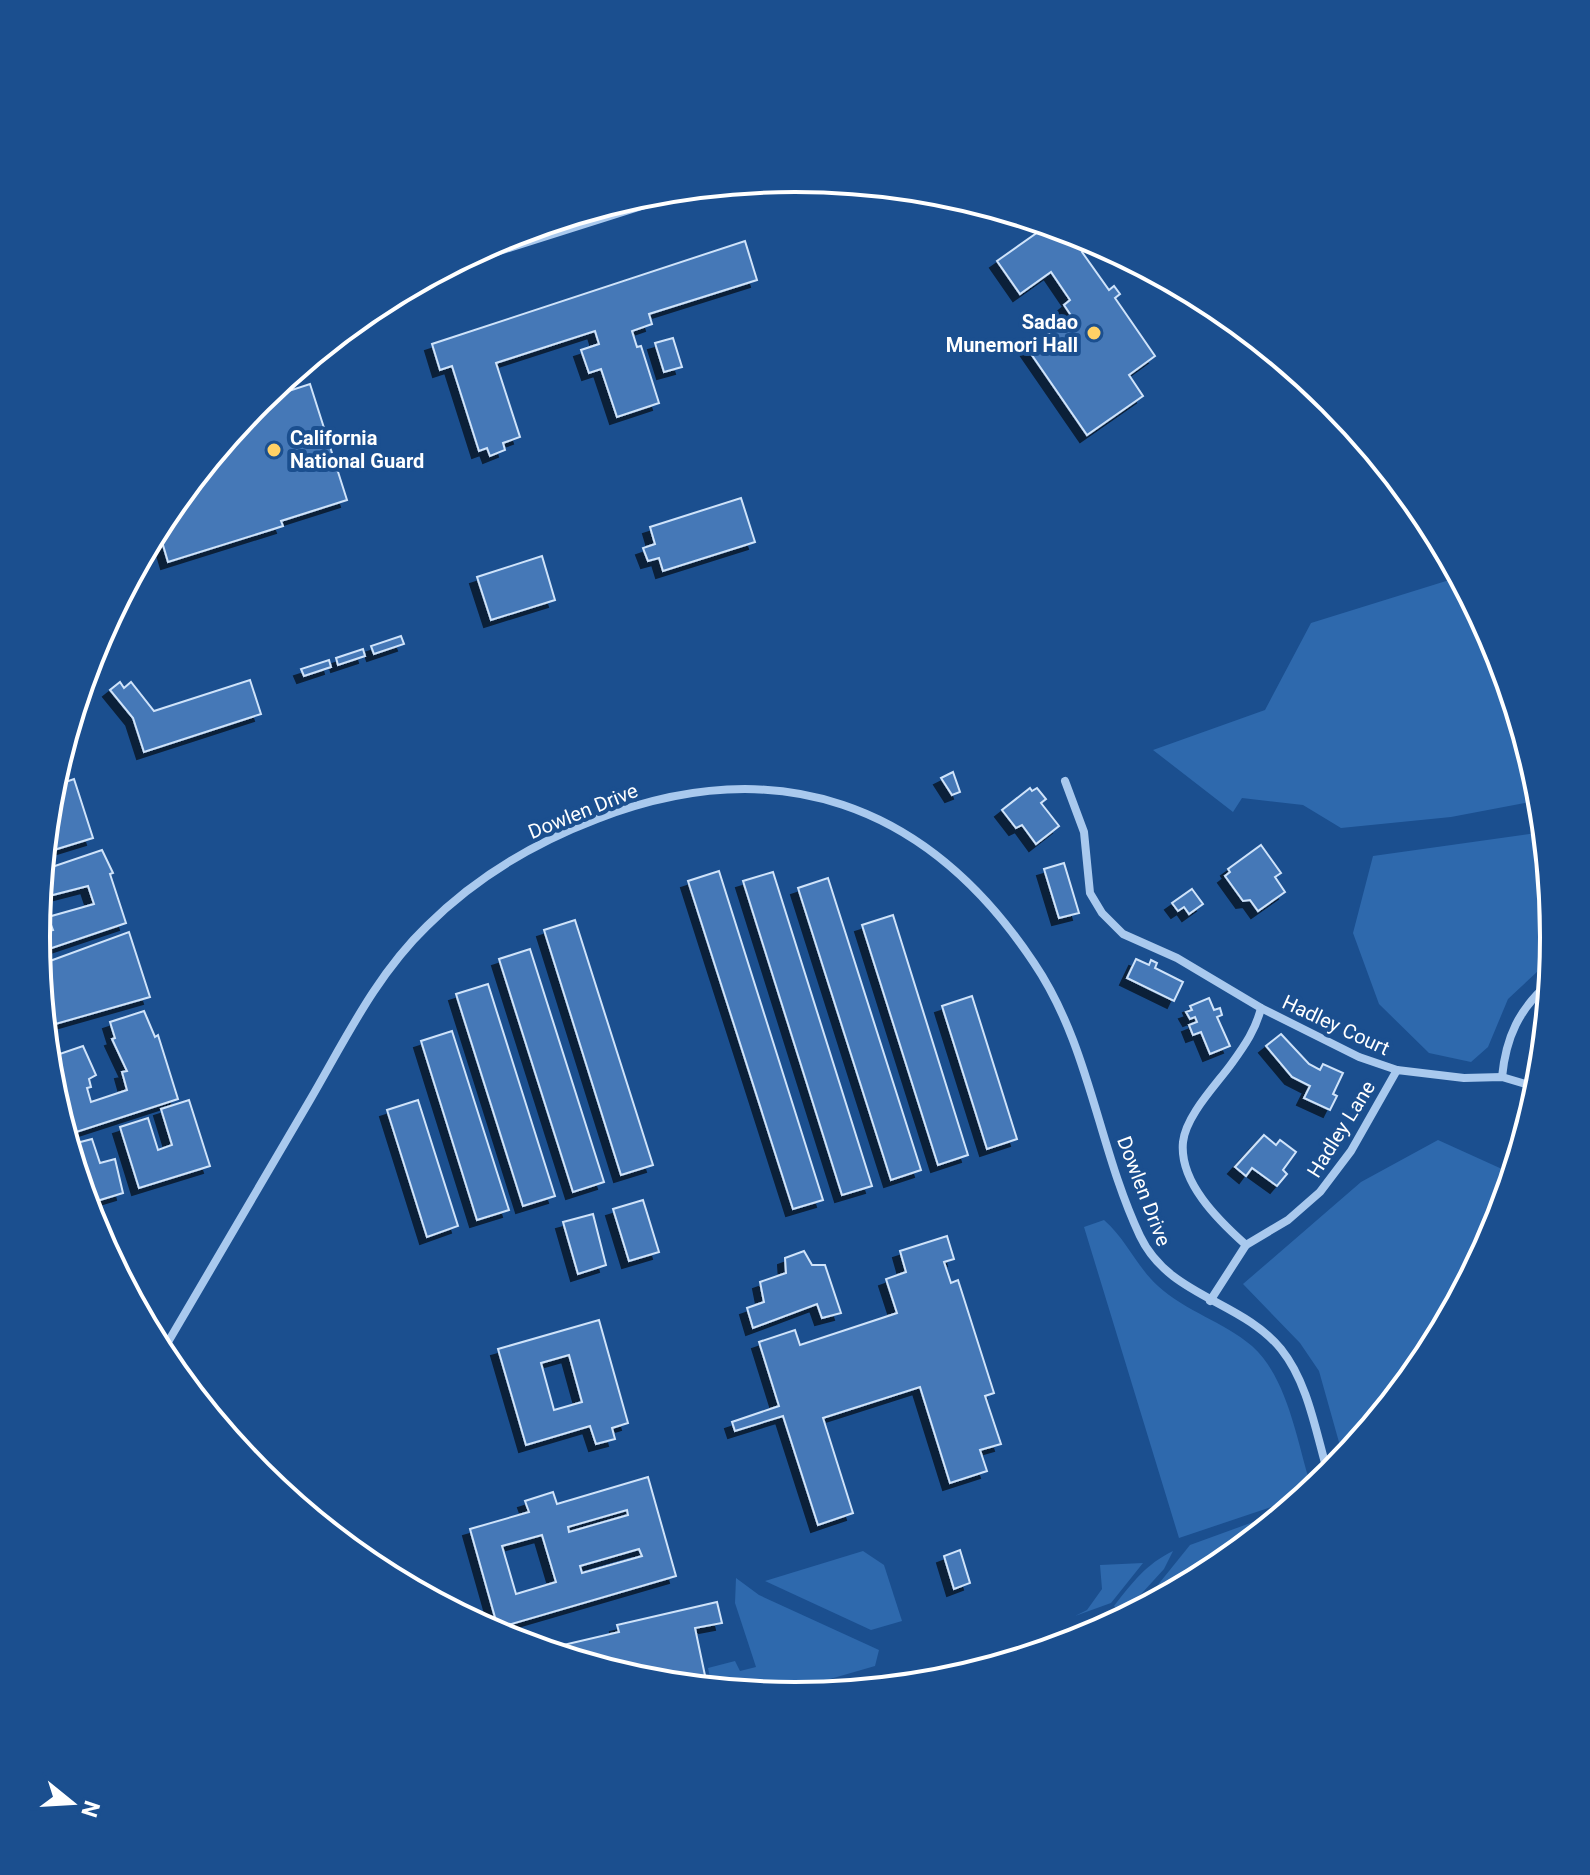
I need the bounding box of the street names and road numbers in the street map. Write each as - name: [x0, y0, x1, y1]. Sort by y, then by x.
- street label: Dowlen Drive: [525, 778, 641, 844]
- street label: Hadley Court: [1279, 990, 1393, 1060]
- street label: Hadley Lane: [1302, 1076, 1380, 1182]
- street label: Dowlen Drive: [1112, 1133, 1176, 1249]

